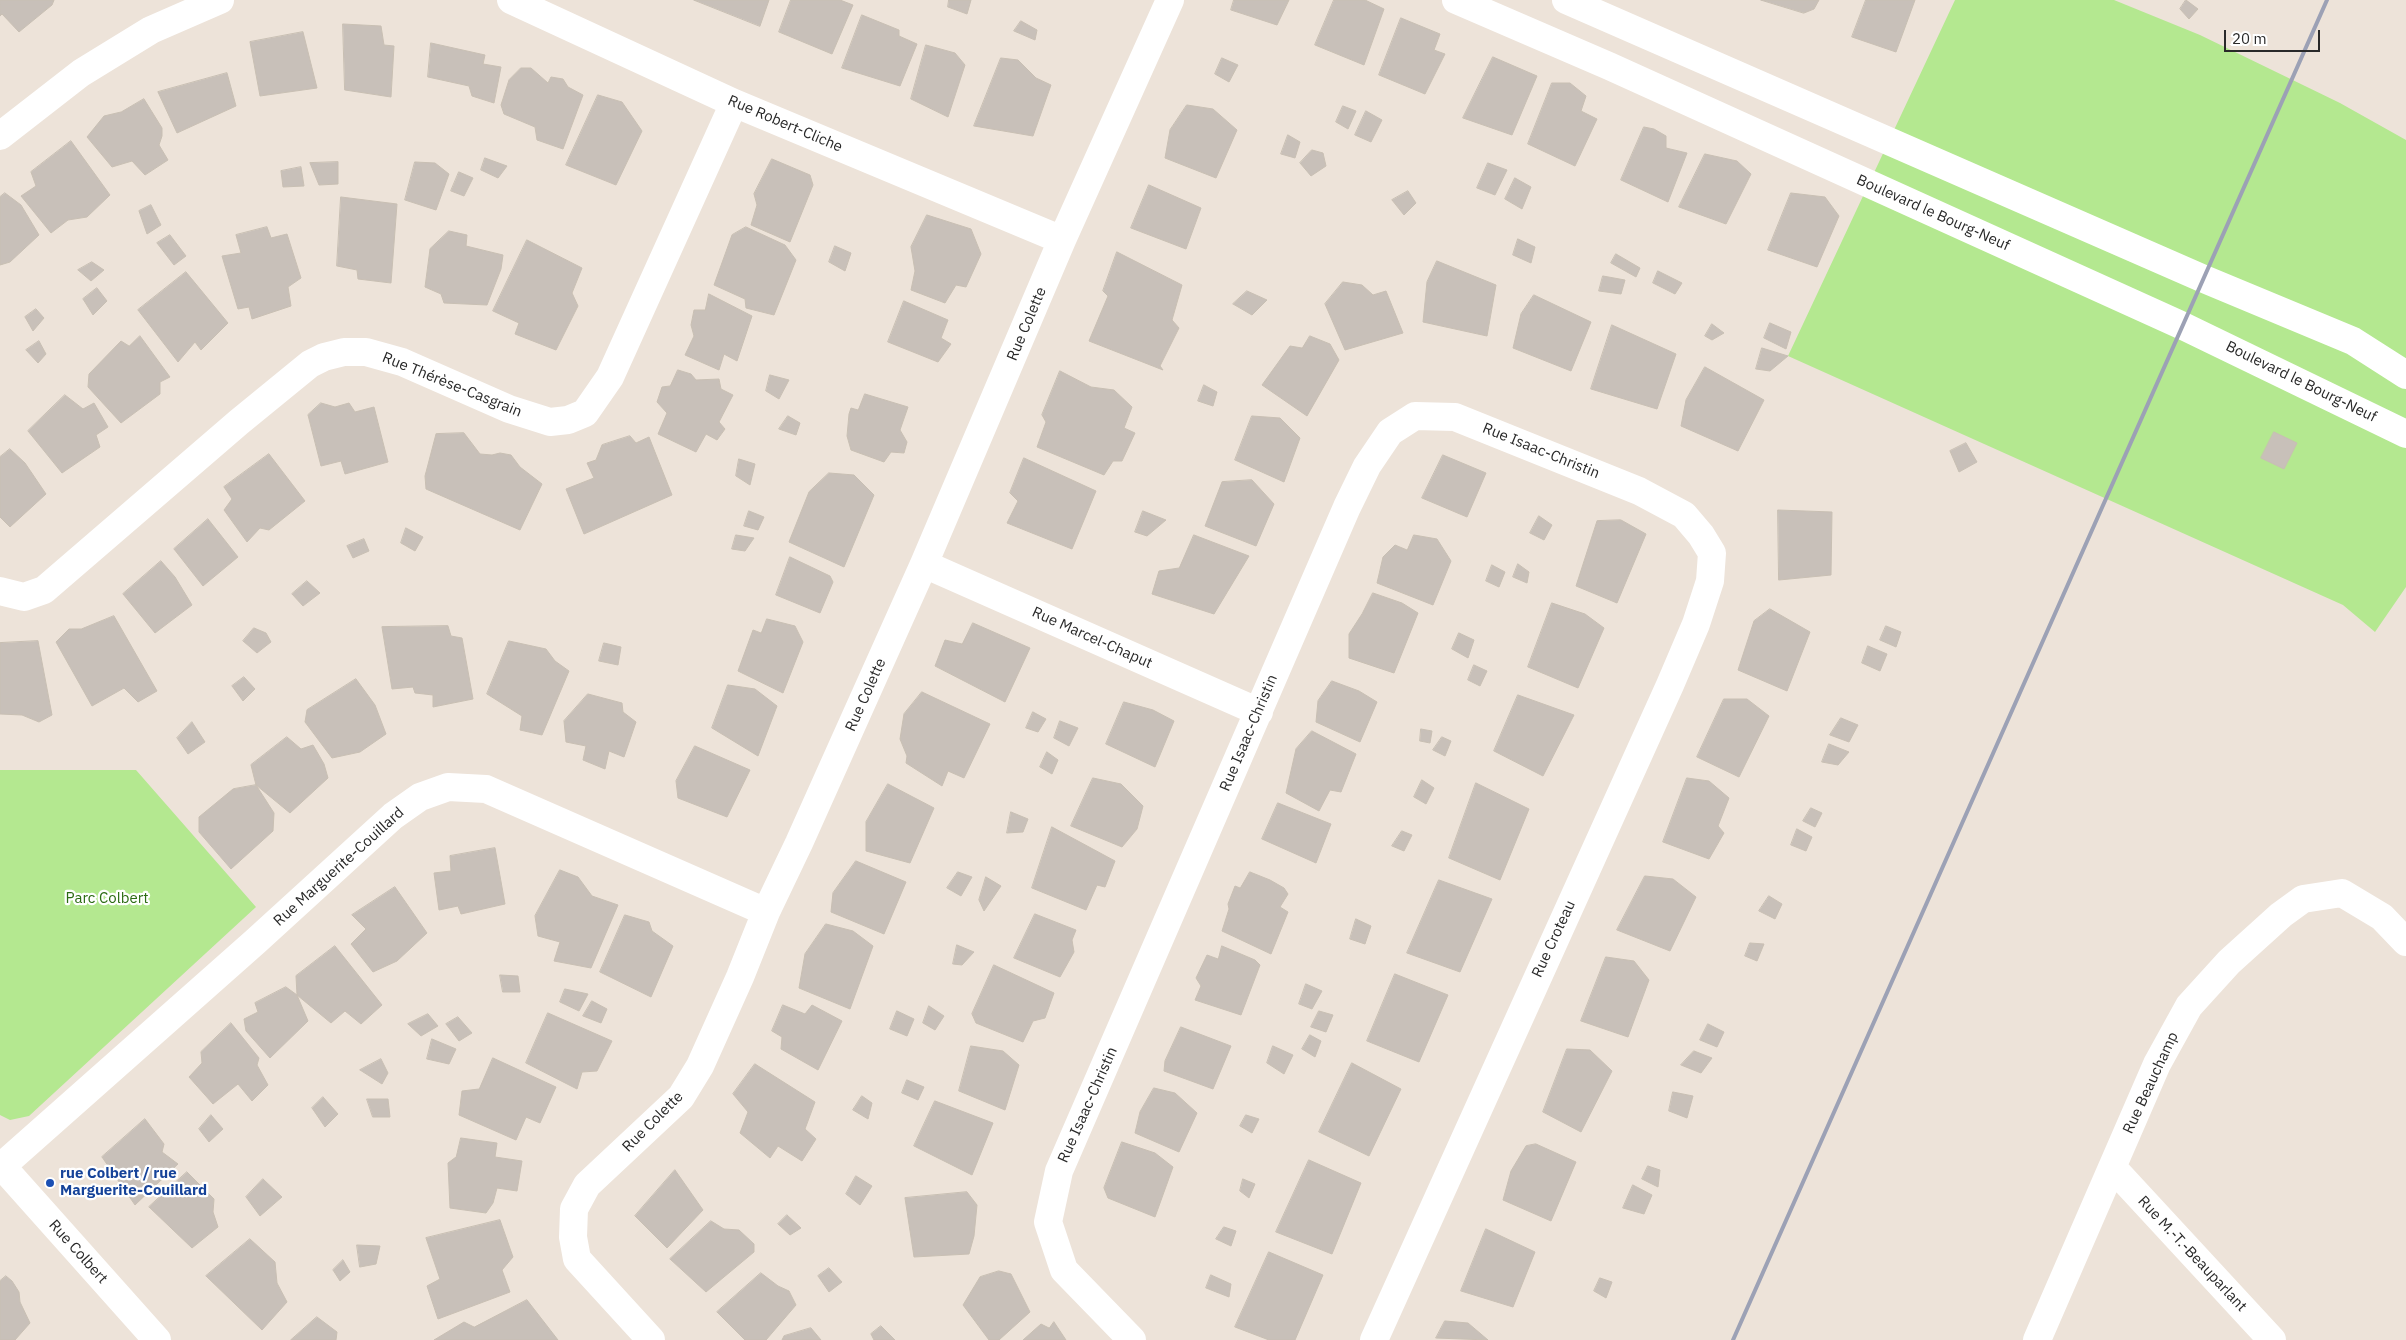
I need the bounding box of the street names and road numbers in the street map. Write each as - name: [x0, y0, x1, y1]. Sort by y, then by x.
- street label: Rue Robert-Cliche: [725, 92, 845, 156]
- street label: Boulevard le Bourg-Neuf: [1854, 171, 2012, 255]
- street label: Rue Colette: [1003, 284, 1051, 364]
- street label: Boulevard le Bourg-Neuf: [2223, 338, 2379, 426]
- street label: Rue Thérèse-Casgrain: [380, 349, 524, 421]
- street label: Rue Isaac-Christin: [1480, 419, 1602, 483]
- street label: Rue Marcel-Chaput: [1029, 603, 1155, 673]
- street label: Rue Colette: [842, 655, 890, 735]
- street label: Rue Isaac-Christin: [1216, 672, 1282, 794]
- street label: Rue Marguerite-Couillard: [270, 804, 408, 930]
- street label: Rue Croteau: [1528, 898, 1580, 980]
- street label: Rue Beauchamp: [2120, 1029, 2182, 1137]
- street label: Rue Isaac-Christin: [1054, 1044, 1122, 1166]
- street label: Rue Colette: [619, 1088, 687, 1156]
- street label: Rue M.-T.-Beauparlant: [2134, 1192, 2250, 1316]
- street label: Rue Colbert: [45, 1216, 111, 1288]

